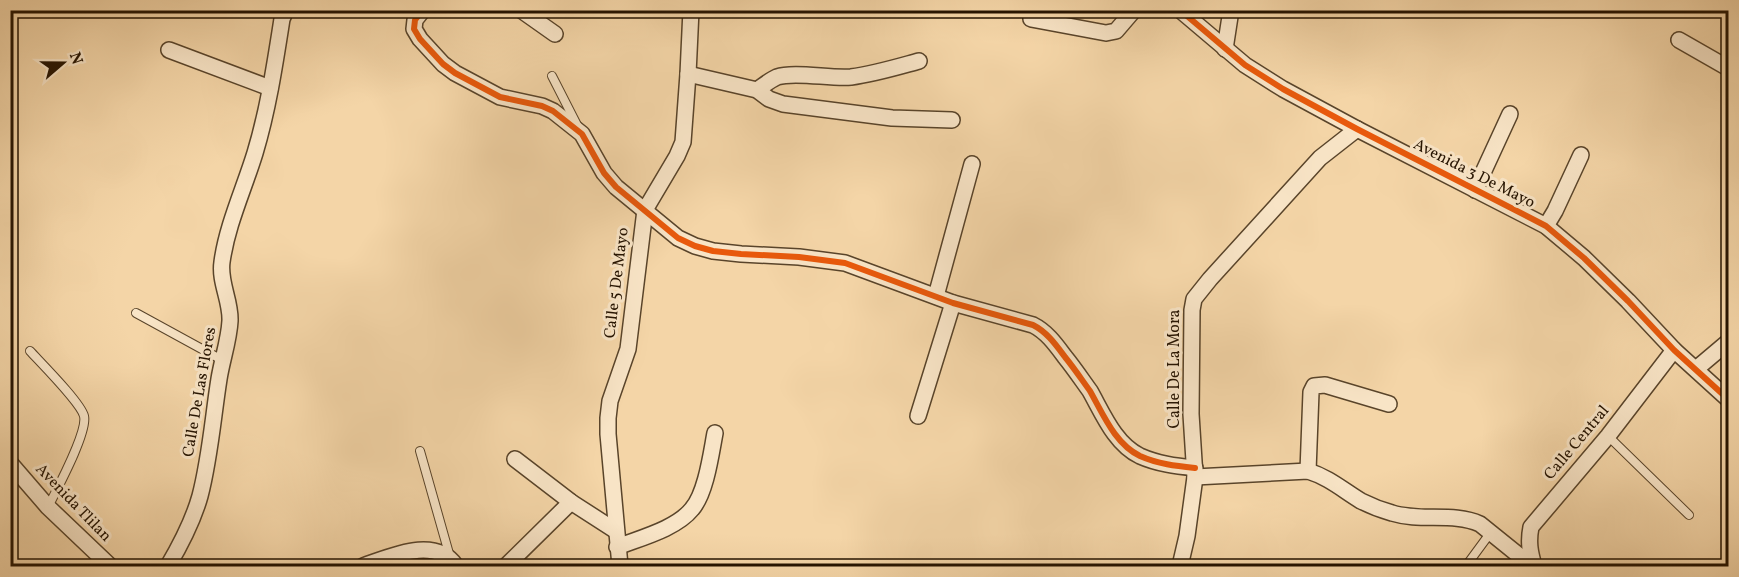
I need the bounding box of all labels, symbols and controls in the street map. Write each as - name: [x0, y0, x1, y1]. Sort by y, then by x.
- north arrow: [33, 33, 93, 93]
- text: N: [63, 49, 88, 68]
- street label: Avenida 3 De Mayo: [1409, 134, 1539, 214]
- street label: Calle 5 De Mayo: [599, 226, 635, 340]
- street label: Calle De La Mora: [1164, 309, 1186, 429]
- street label: Calle De Las Flores: [178, 325, 222, 459]
- street label: Calle Central: [1539, 401, 1615, 485]
- street label: Avenida Tlilan: [30, 459, 116, 547]

